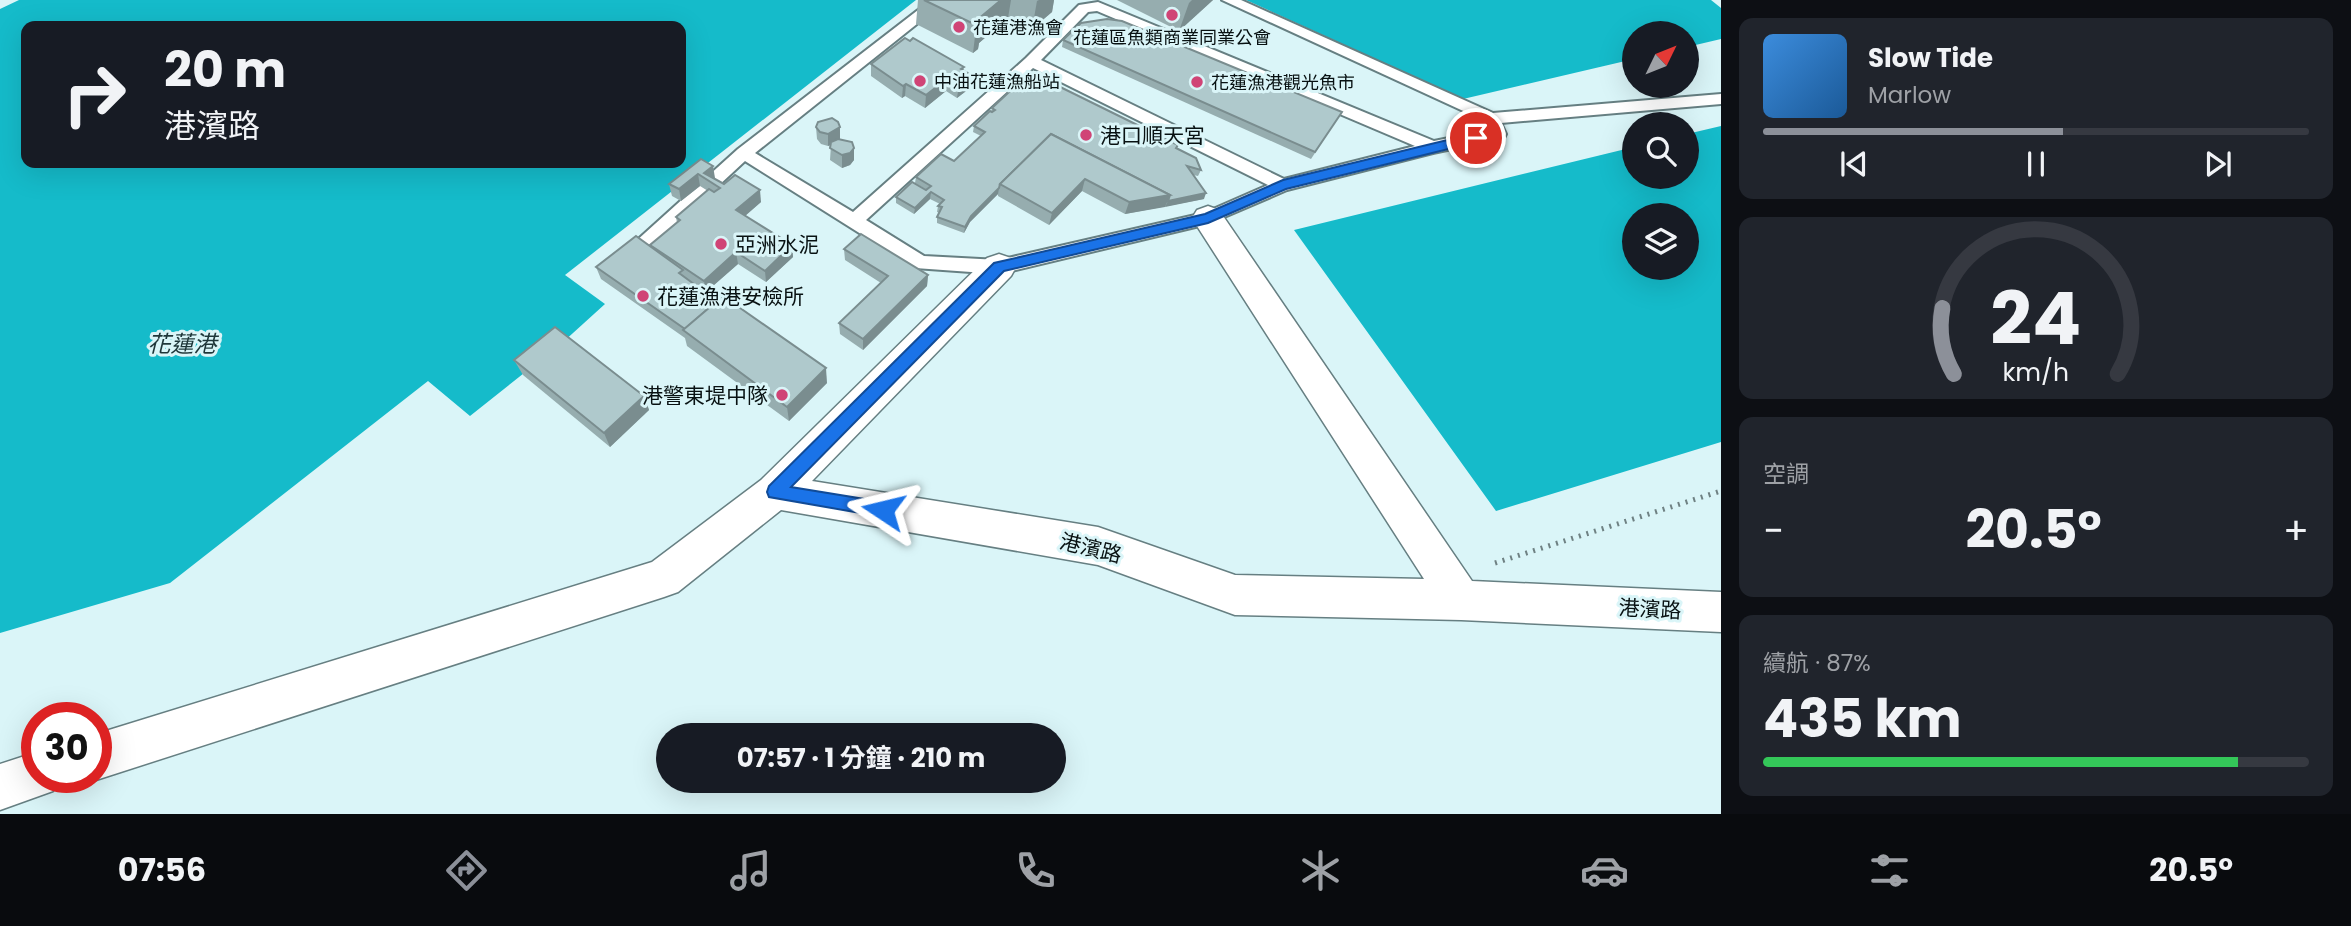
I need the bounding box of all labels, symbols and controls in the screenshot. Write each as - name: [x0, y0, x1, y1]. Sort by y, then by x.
- marker: 花蓮區魚類商業同業公會: [1164, 7, 1180, 23]
- place label: 花蓮港漁會: [973, 15, 1063, 40]
- marker: 花蓮港漁會: [951, 19, 967, 35]
- north arrow: [1622, 21, 1699, 98]
- map controls: [1622, 21, 1699, 280]
- place label: 花蓮區魚類商業同業公會: [1073, 25, 1271, 50]
- text: 20 m: [164, 36, 286, 104]
- text: Slow Tide: [1868, 40, 1993, 76]
- icon: right: [49, 49, 140, 140]
- place label: 中油花蓮漁船站: [934, 69, 1060, 94]
- place label: 花蓮漁港觀光魚市: [1211, 70, 1355, 95]
- marker: 中油花蓮漁船站: [912, 73, 928, 89]
- marker: 花蓮漁港觀光魚市: [1189, 74, 1205, 90]
- text: Marlow: [1868, 79, 1951, 111]
- text: 港濱路: [164, 103, 260, 148]
- pin: [1446, 108, 1506, 168]
- button: search: [1622, 112, 1699, 189]
- icon: arrive: [1457, 119, 1495, 157]
- place label: 港口順天宮: [1100, 121, 1205, 150]
- marker: 港口順天宮: [1078, 127, 1094, 143]
- icon: previous: [1835, 145, 1873, 183]
- icon: pause: [2017, 145, 2055, 183]
- icon: next: [2199, 145, 2237, 183]
- button: layers: [1622, 203, 1699, 280]
- place label: 亞洲水泥: [735, 230, 819, 259]
- marker: 亞洲水泥: [713, 236, 729, 252]
- text: 24: [1991, 268, 2081, 369]
- place label: 花蓮漁港安檢所: [657, 282, 804, 311]
- marker: 花蓮漁港安檢所: [635, 288, 651, 304]
- water label: 花蓮港: [148, 328, 220, 360]
- text: km/h: [2003, 354, 2069, 389]
- place label: 港警東堤中隊: [642, 381, 768, 410]
- marker: 港警東堤中隊: [774, 387, 790, 403]
- text: 空調: [1763, 458, 1809, 490]
- position arrow: [846, 473, 920, 547]
- text: 20.5°: [1965, 493, 2102, 566]
- text: −: [1763, 504, 1784, 557]
- text: +: [2283, 504, 2309, 557]
- street label: 港濱路: [1057, 526, 1125, 570]
- street label: 港濱路: [1618, 593, 1682, 625]
- text: 續航 · 87%: [1763, 647, 1871, 679]
- text: 435 km: [1763, 682, 1962, 755]
- speed limit sign: 30: [21, 702, 112, 793]
- text: 07:57 · 1 分鐘 · 210 m: [737, 740, 985, 776]
- icon: directions: [442, 846, 491, 895]
- icon: music: [726, 846, 775, 895]
- icon: phone: [1011, 846, 1060, 895]
- icon: climate: [1296, 846, 1345, 895]
- icon: car: [1580, 846, 1629, 895]
- icon: filters: [1865, 846, 1914, 895]
- text: 07:56: [118, 847, 206, 892]
- text: 20.5°: [2149, 847, 2233, 892]

